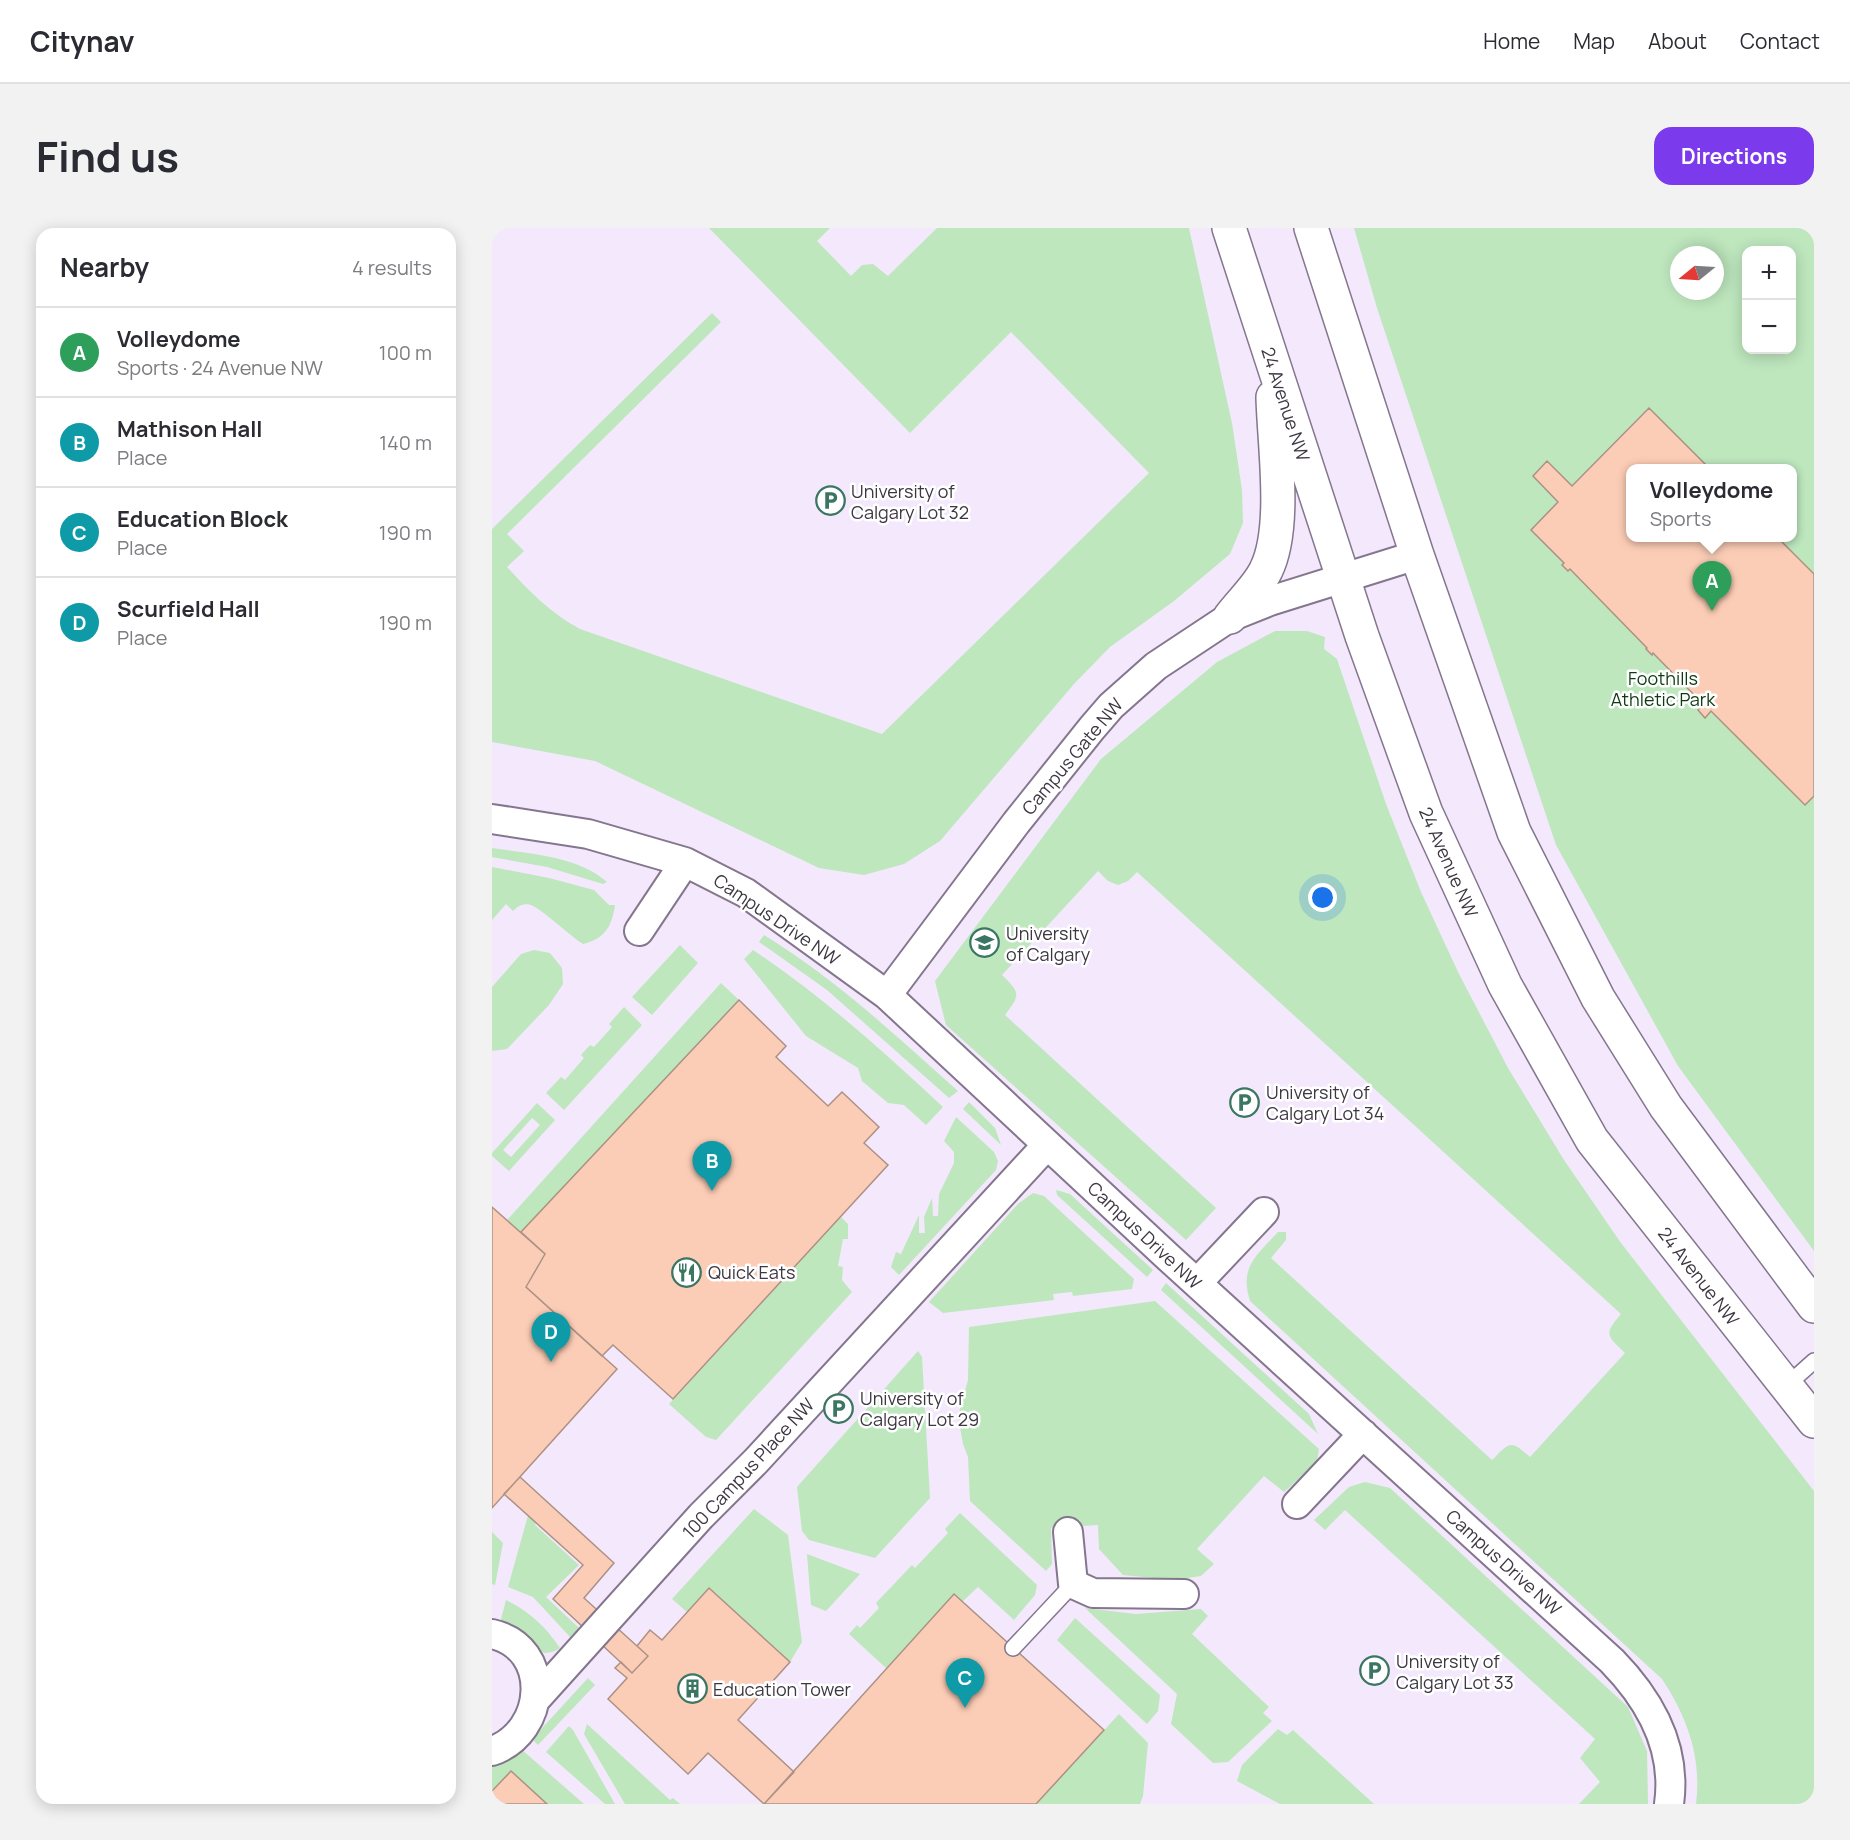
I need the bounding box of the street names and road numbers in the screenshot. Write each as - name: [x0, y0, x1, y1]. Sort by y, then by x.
- street label: 24 Avenue NW: [1256, 344, 1316, 464]
- street label: Campus Gate NW: [1016, 692, 1128, 819]
- street label: 24 Avenue NW: [1414, 803, 1484, 921]
- street label: Campus Drive NW: [709, 868, 845, 970]
- street label: Campus Drive NW: [1083, 1176, 1207, 1294]
- street label: 24 Avenue NW: [1653, 1222, 1745, 1330]
- street label: 100 Campus Place NW: [677, 1393, 819, 1543]
- street label: Campus Drive NW: [1441, 1504, 1567, 1620]

